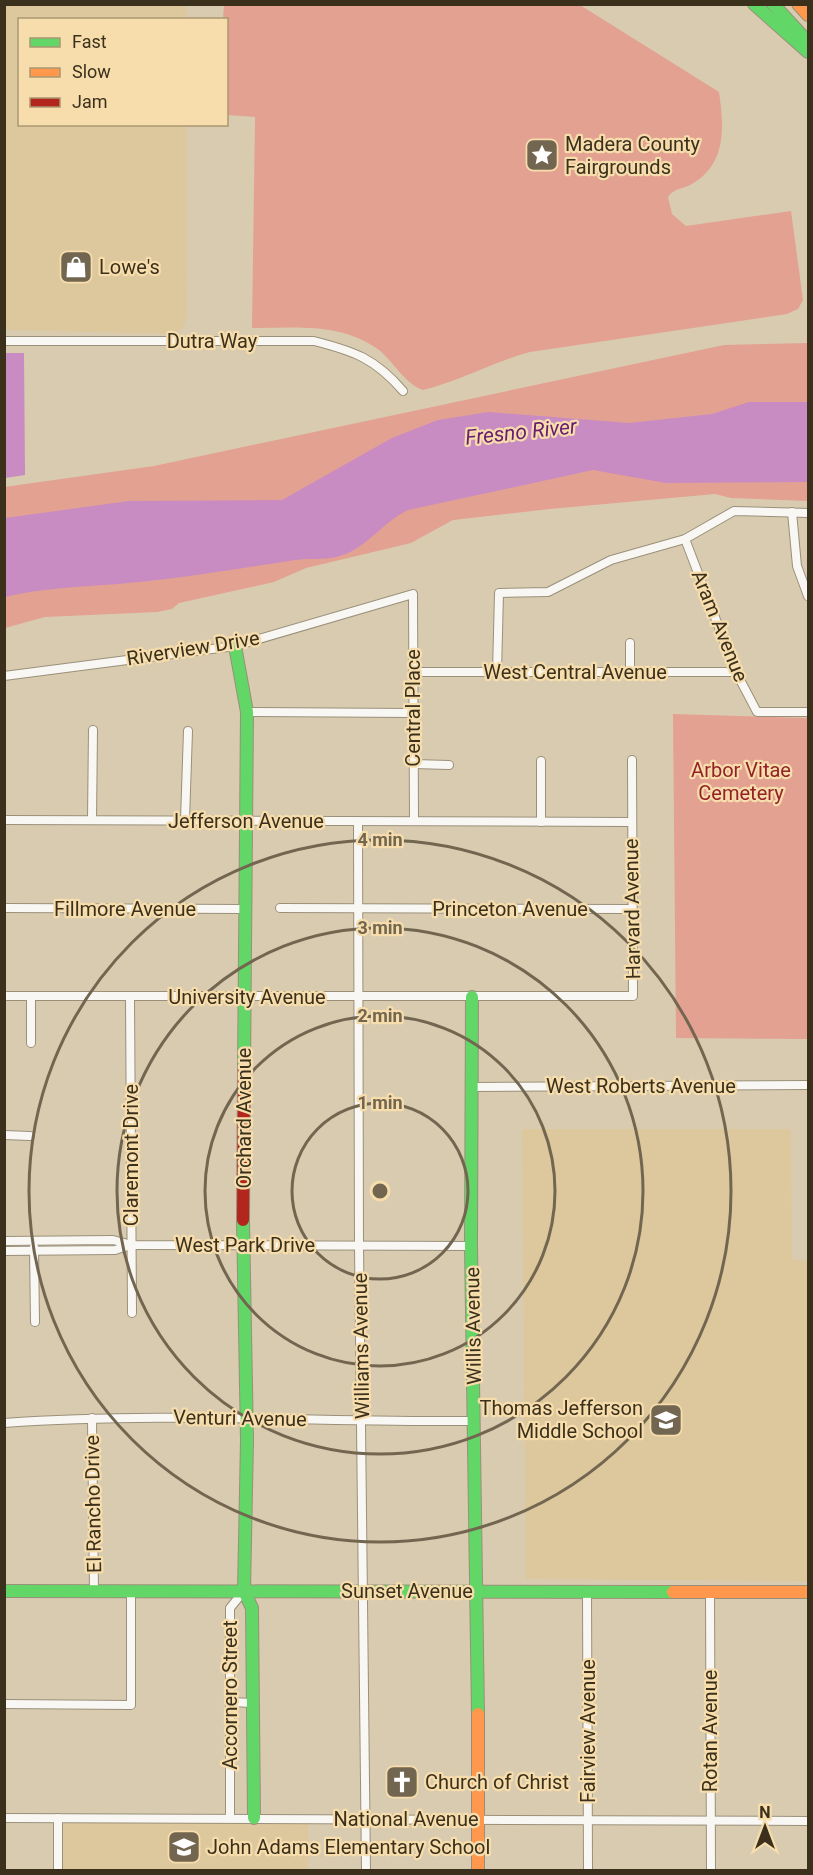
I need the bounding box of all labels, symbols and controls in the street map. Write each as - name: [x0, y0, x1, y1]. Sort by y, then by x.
- legend: [18, 18, 228, 126]
- text: Fast: [72, 31, 107, 52]
- text: Slow: [72, 61, 111, 82]
- text: Jam: [72, 91, 108, 112]
- place label: Madera County Fairgrounds: [565, 132, 700, 179]
- place icon: Madera County Fairgrounds: [524, 137, 560, 173]
- shop icon: Lowe's: [58, 249, 94, 285]
- place label: Lowe's: [99, 255, 160, 279]
- street label: Dutra Way: [167, 329, 258, 353]
- water label: Fresno River: [464, 414, 579, 450]
- street label: Aram Avenue: [687, 567, 753, 685]
- street label: Riverview Drive: [125, 626, 261, 670]
- street label: Central Place: [401, 649, 425, 767]
- street label: West Central Avenue: [483, 660, 667, 684]
- park label: Arbor Vitae Cemetery: [691, 758, 791, 805]
- street label: Jefferson Avenue: [168, 809, 324, 833]
- text: 4 min: [357, 829, 403, 850]
- street label: Harvard Avenue: [619, 838, 645, 980]
- street label: Fillmore Avenue: [54, 897, 196, 921]
- street label: Princeton Avenue: [432, 897, 588, 921]
- text: 3 min: [357, 917, 403, 938]
- street label: University Avenue: [168, 985, 326, 1009]
- text: 2 min: [357, 1005, 403, 1026]
- street label: Orchard Avenue: [232, 1048, 256, 1188]
- street label: West Roberts Avenue: [546, 1074, 736, 1098]
- street label: Claremont Drive: [119, 1084, 143, 1226]
- text: 1 min: [357, 1092, 403, 1113]
- centre of rings: [370, 1181, 390, 1201]
- street label: West Park Drive: [175, 1233, 315, 1257]
- street label: Willis Avenue: [460, 1267, 486, 1385]
- street label: Williams Avenue: [348, 1273, 374, 1419]
- place label: Thomas Jefferson Middle School: [479, 1396, 643, 1443]
- school or university icon: Thomas Jefferson Middle School: [648, 1402, 684, 1438]
- street label: Venturi Avenue: [173, 1405, 307, 1431]
- street label: El Rancho Drive: [80, 1435, 106, 1573]
- street label: Sunset Avenue: [341, 1579, 473, 1603]
- street label: Accornero Street: [218, 1620, 242, 1770]
- street label: Fairview Avenue: [576, 1659, 600, 1803]
- street label: Rotan Avenue: [698, 1670, 722, 1792]
- church icon: Church of Christ: [384, 1764, 420, 1800]
- place label: Church of Christ: [425, 1770, 569, 1794]
- north arrow: [735, 1797, 795, 1857]
- text: N: [759, 1803, 771, 1822]
- street label: National Avenue: [333, 1807, 479, 1831]
- school or university icon: John Adams Elementary School: [166, 1829, 202, 1865]
- place label: John Adams Elementary School: [207, 1835, 490, 1859]

